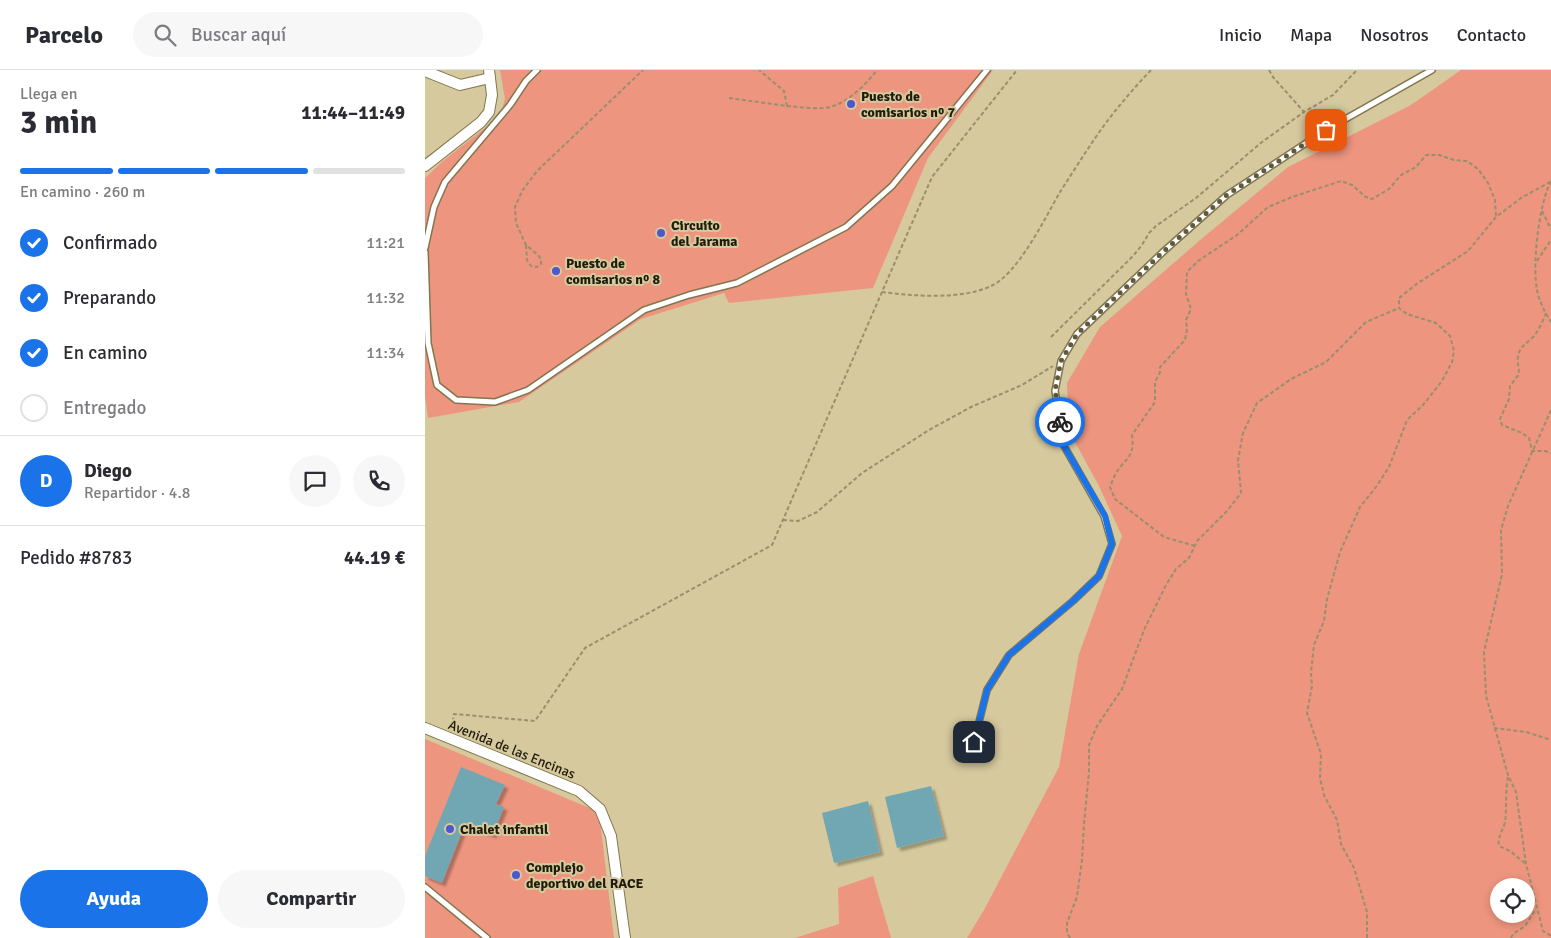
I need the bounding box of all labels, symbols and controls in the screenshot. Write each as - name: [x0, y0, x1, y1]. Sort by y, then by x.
- search box: [133, 12, 483, 57]
- text: Parcelo: [25, 20, 103, 50]
- icon: search: [151, 21, 179, 49]
- text: Buscar aquí: [191, 23, 286, 47]
- text: Inicio: [1219, 24, 1262, 46]
- text: Mapa: [1290, 24, 1332, 46]
- text: Nosotros: [1360, 24, 1429, 46]
- text: Contacto: [1457, 24, 1526, 46]
- text: Llega en: [20, 84, 78, 104]
- place label: Puesto de comisarios nº 7: [861, 88, 955, 121]
- marker: Puesto de comisarios nº 7: [845, 98, 857, 110]
- text: 11:44–11:49: [301, 101, 405, 125]
- text: 3 min: [20, 103, 97, 142]
- pin: [1305, 109, 1347, 151]
- icon: bag: [1312, 116, 1340, 144]
- text: En camino · 260 m: [20, 182, 145, 202]
- place label: Circuito del Jarama: [671, 217, 738, 250]
- marker: Circuito del Jarama: [655, 227, 667, 239]
- icon: check: [20, 229, 48, 257]
- text: Confirmado: [63, 231, 157, 255]
- text: 11:21: [366, 233, 405, 253]
- place label: Puesto de comisarios nº 8: [566, 255, 660, 288]
- marker: Puesto de comisarios nº 8: [550, 265, 562, 277]
- icon: check: [20, 284, 48, 312]
- text: Preparando: [63, 286, 156, 310]
- text: 11:32: [366, 288, 405, 308]
- icon: check: [20, 339, 48, 367]
- text: En camino: [63, 341, 147, 365]
- text: 11:34: [366, 343, 405, 363]
- text: Entregado: [63, 396, 146, 420]
- courier: [1035, 397, 1085, 447]
- icon: bike: [1046, 408, 1074, 436]
- button: chat: [289, 455, 341, 507]
- button: phone: [353, 455, 405, 507]
- text: Diego: [84, 459, 132, 483]
- text: D: [40, 469, 52, 493]
- text: Repartidor · 4.8: [84, 483, 190, 503]
- text: Pedido #8783: [20, 546, 132, 570]
- text: 44.19 €: [344, 546, 405, 570]
- street label: Avenida de las Encinas: [446, 716, 578, 783]
- pin: [953, 721, 995, 763]
- icon: home: [960, 728, 988, 756]
- place label: Chalet infantil: [460, 821, 549, 838]
- marker: Chalet infantil: [444, 823, 456, 835]
- place label: Complejo deportivo del RACE: [526, 859, 644, 892]
- marker: Complejo deportivo del RACE: [510, 869, 522, 881]
- button: Ayuda: [20, 870, 208, 928]
- button: Compartir: [218, 870, 405, 928]
- map controls: [1490, 878, 1535, 923]
- button: locate: [1490, 878, 1535, 923]

